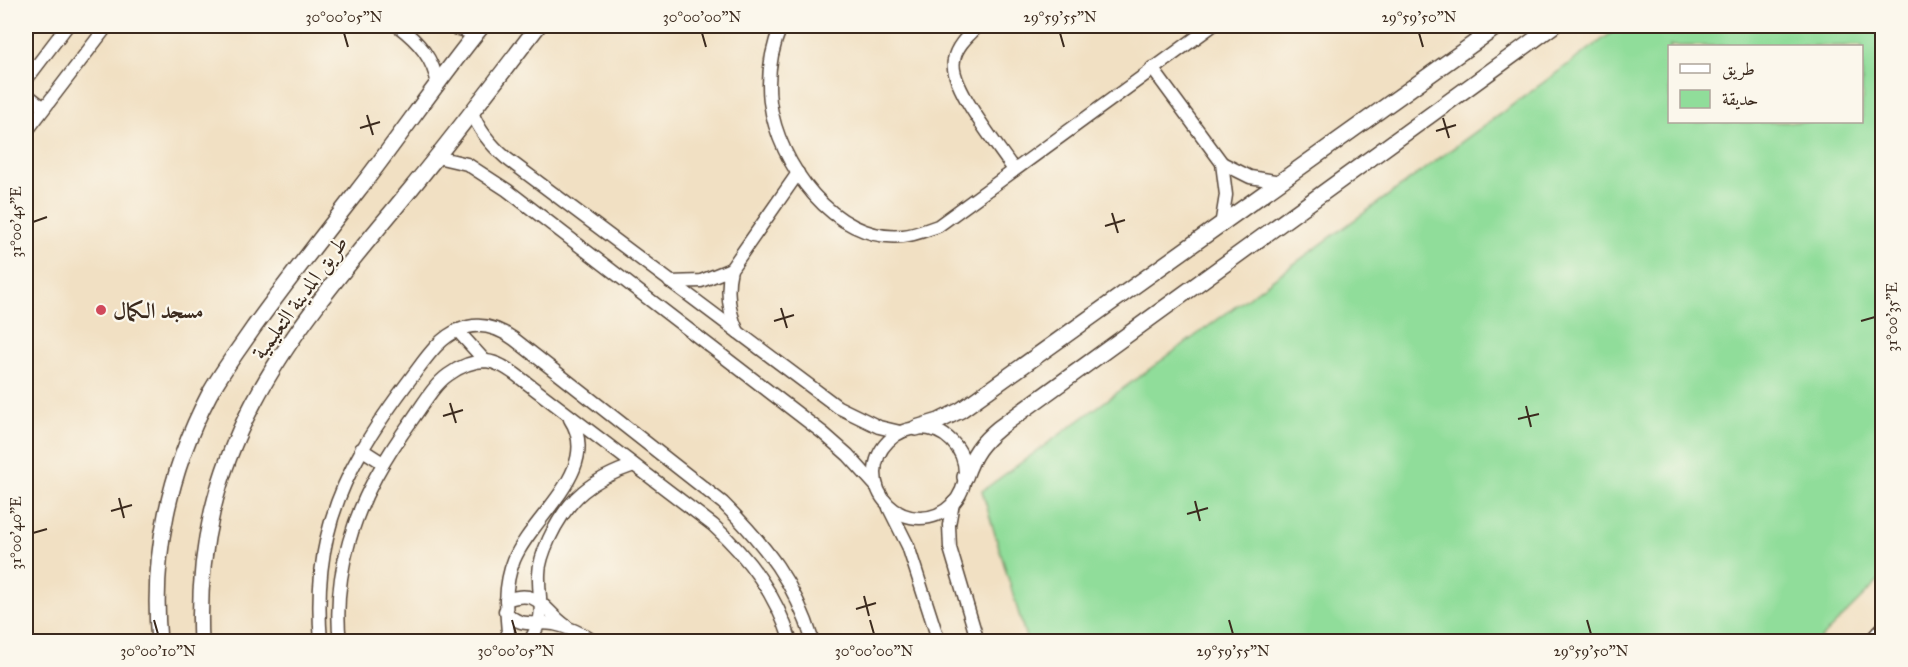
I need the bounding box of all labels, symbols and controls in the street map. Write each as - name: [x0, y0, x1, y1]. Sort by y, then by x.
- text: 30°00'05"N: [306, 8, 383, 26]
- text: 30°00'00"N: [663, 8, 742, 26]
- text: 29°59'55"N: [1023, 8, 1097, 26]
- text: 29°59'50"N: [1381, 8, 1457, 26]
- legend: [1668, 45, 1863, 123]
- text: طريق: [1722, 58, 1755, 81]
- text: حديقة: [1722, 88, 1758, 110]
- text: 31°00'45"E: [7, 186, 25, 258]
- street label: طريق المدينة التعليمية: [245, 230, 354, 365]
- text: 31°00'35"E: [1883, 282, 1901, 352]
- place label: مسجد الكمال: [113, 297, 204, 324]
- marker: مسجد الكمال: [94, 303, 108, 317]
- text: 31°00'40"E: [7, 496, 25, 570]
- text: 30°00'10"N: [120, 642, 196, 660]
- text: 30°00'05"N: [478, 642, 555, 660]
- text: 30°00'00"N: [835, 642, 914, 660]
- text: 29°59'55"N: [1196, 642, 1270, 660]
- text: 29°59'50"N: [1553, 642, 1629, 660]

